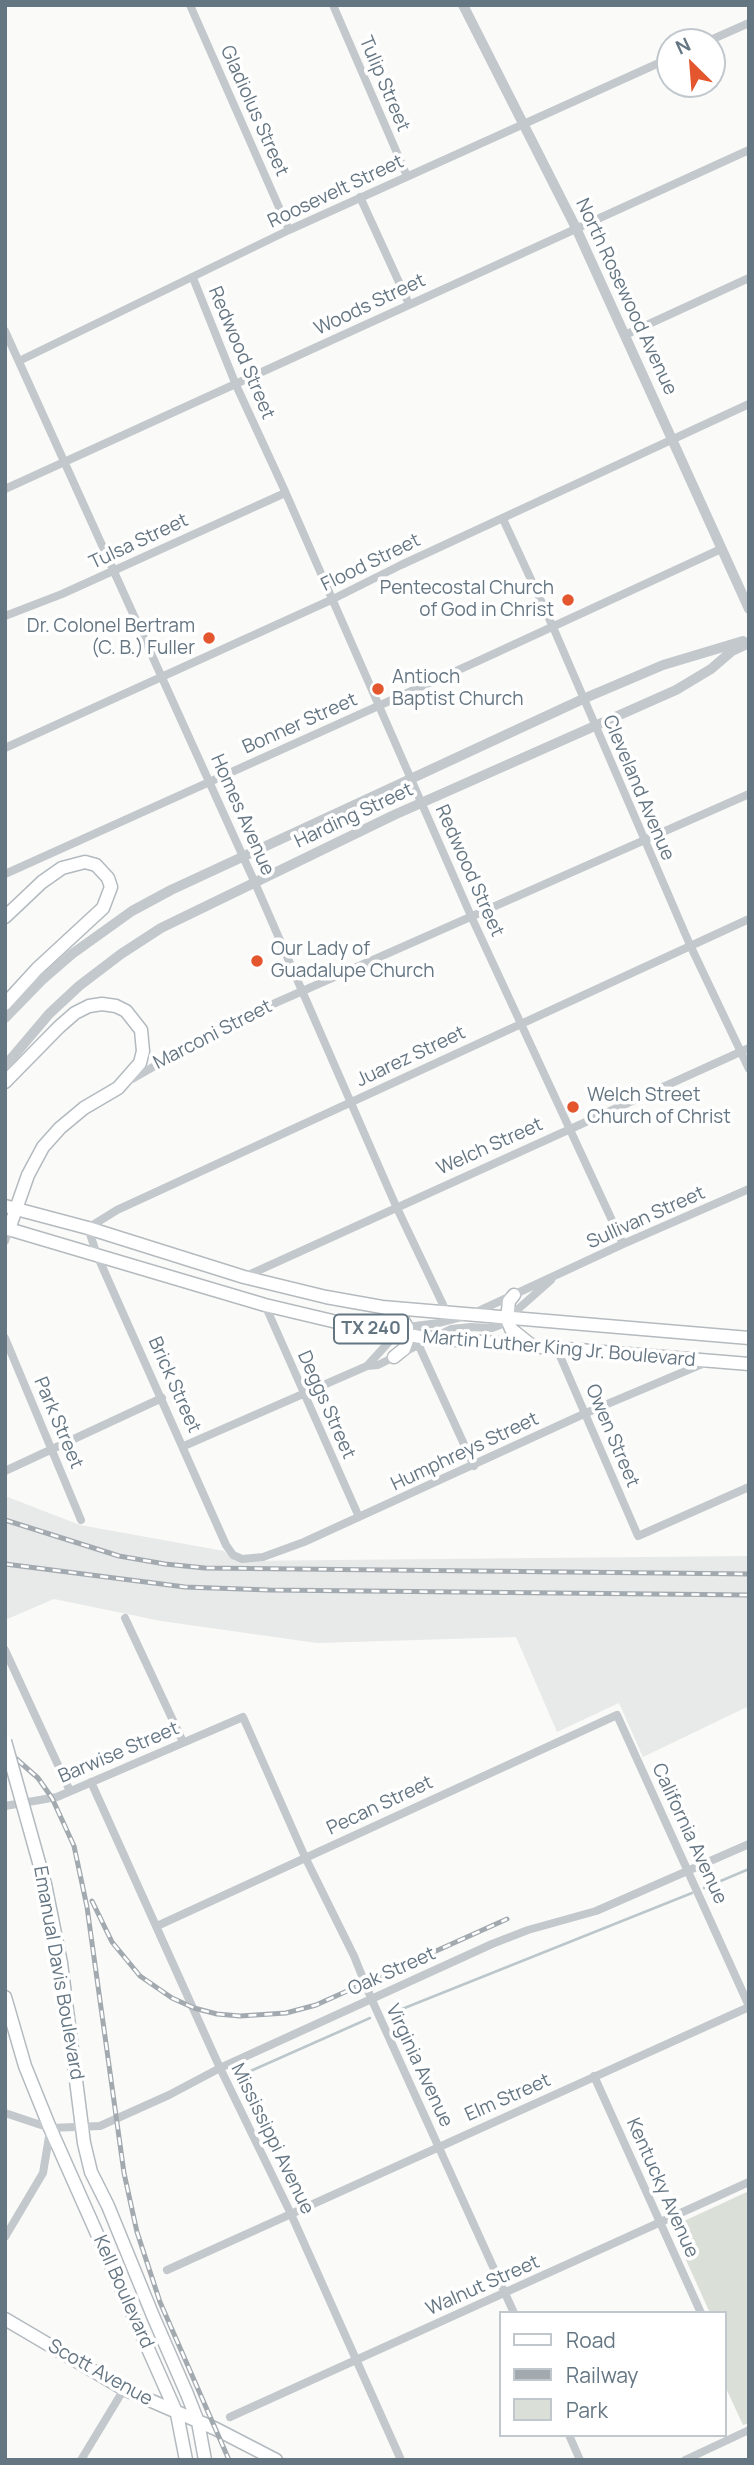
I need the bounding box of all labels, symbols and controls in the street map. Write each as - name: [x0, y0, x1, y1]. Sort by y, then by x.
- north arrow: [656, 28, 726, 98]
- text: N: [671, 31, 695, 60]
- street label: Tulip Street: [354, 33, 414, 135]
- street label: Gladiolus Street: [215, 42, 293, 180]
- street label: Roosevelt Street: [265, 151, 407, 233]
- street label: North Rosewood Avenue: [570, 195, 682, 399]
- street label: Woods Street: [311, 269, 429, 341]
- street label: Redwood Street: [203, 283, 279, 423]
- street label: Tulsa Street: [86, 509, 192, 575]
- street label: Flood Street: [318, 529, 424, 597]
- place label: Pentecostal Church of God in Christ: [380, 578, 554, 622]
- marker: Pentecostal Church of God in Christ: [560, 592, 576, 608]
- place label: Dr. Colonel Bertram (C. B.) Fuller: [27, 616, 195, 660]
- marker: Dr. Colonel Bertram (C. B.) Fuller: [201, 630, 217, 646]
- place label: Antioch Baptist Church: [392, 667, 524, 711]
- marker: Antioch Baptist Church: [370, 681, 386, 697]
- street label: Bonner Street: [239, 689, 361, 759]
- street label: Cleveland Avenue: [597, 712, 679, 864]
- street label: Homes Avenue: [205, 751, 279, 879]
- street label: Harding Street: [291, 779, 417, 853]
- street label: Redwood Street: [430, 802, 508, 940]
- place label: Our Lady of Guadalupe Church: [271, 939, 435, 983]
- marker: Our Lady of Guadalupe Church: [249, 953, 265, 969]
- street label: Marconi Street: [150, 995, 276, 1075]
- street label: Juarez Street: [353, 1022, 469, 1092]
- place label: Welch Street Church of Christ: [587, 1085, 731, 1129]
- marker: Welch Street Church of Christ: [565, 1099, 581, 1115]
- street label: Welch Street: [433, 1113, 547, 1181]
- street label: Sullivan Street: [583, 1182, 709, 1254]
- road number: TX 240: [334, 1314, 408, 1344]
- street label: Martin Luther King Jr. Boulevard: [422, 1326, 696, 1372]
- street label: Brick Street: [143, 1334, 205, 1436]
- street label: Deggs Street: [292, 1347, 360, 1463]
- street label: Park Street: [28, 1374, 88, 1472]
- street label: Owen Street: [580, 1381, 644, 1491]
- street label: Humphreys Street: [388, 1408, 542, 1496]
- street label: Barwise Street: [55, 1717, 183, 1789]
- street label: California Avenue: [646, 1760, 732, 1908]
- street label: Pecan Street: [323, 1771, 437, 1841]
- street label: Emanual Davis Boulevard: [28, 1864, 88, 2082]
- street label: Oak Street: [345, 1943, 439, 2001]
- street label: Virginia Avenue: [381, 2001, 457, 2131]
- street label: Mississippi Avenue: [226, 2060, 318, 2218]
- street label: Elm Street: [462, 2069, 554, 2127]
- street label: Kentucky Avenue: [621, 2115, 703, 2261]
- street label: Kell Boulevard: [88, 2232, 158, 2352]
- street label: Walnut Street: [423, 2251, 543, 2321]
- legend: [498, 2311, 726, 2437]
- text: Road: [566, 2326, 616, 2354]
- street label: Scott Avenue: [44, 2335, 156, 2411]
- text: Railway: [566, 2361, 638, 2389]
- text: Park: [566, 2396, 608, 2424]

